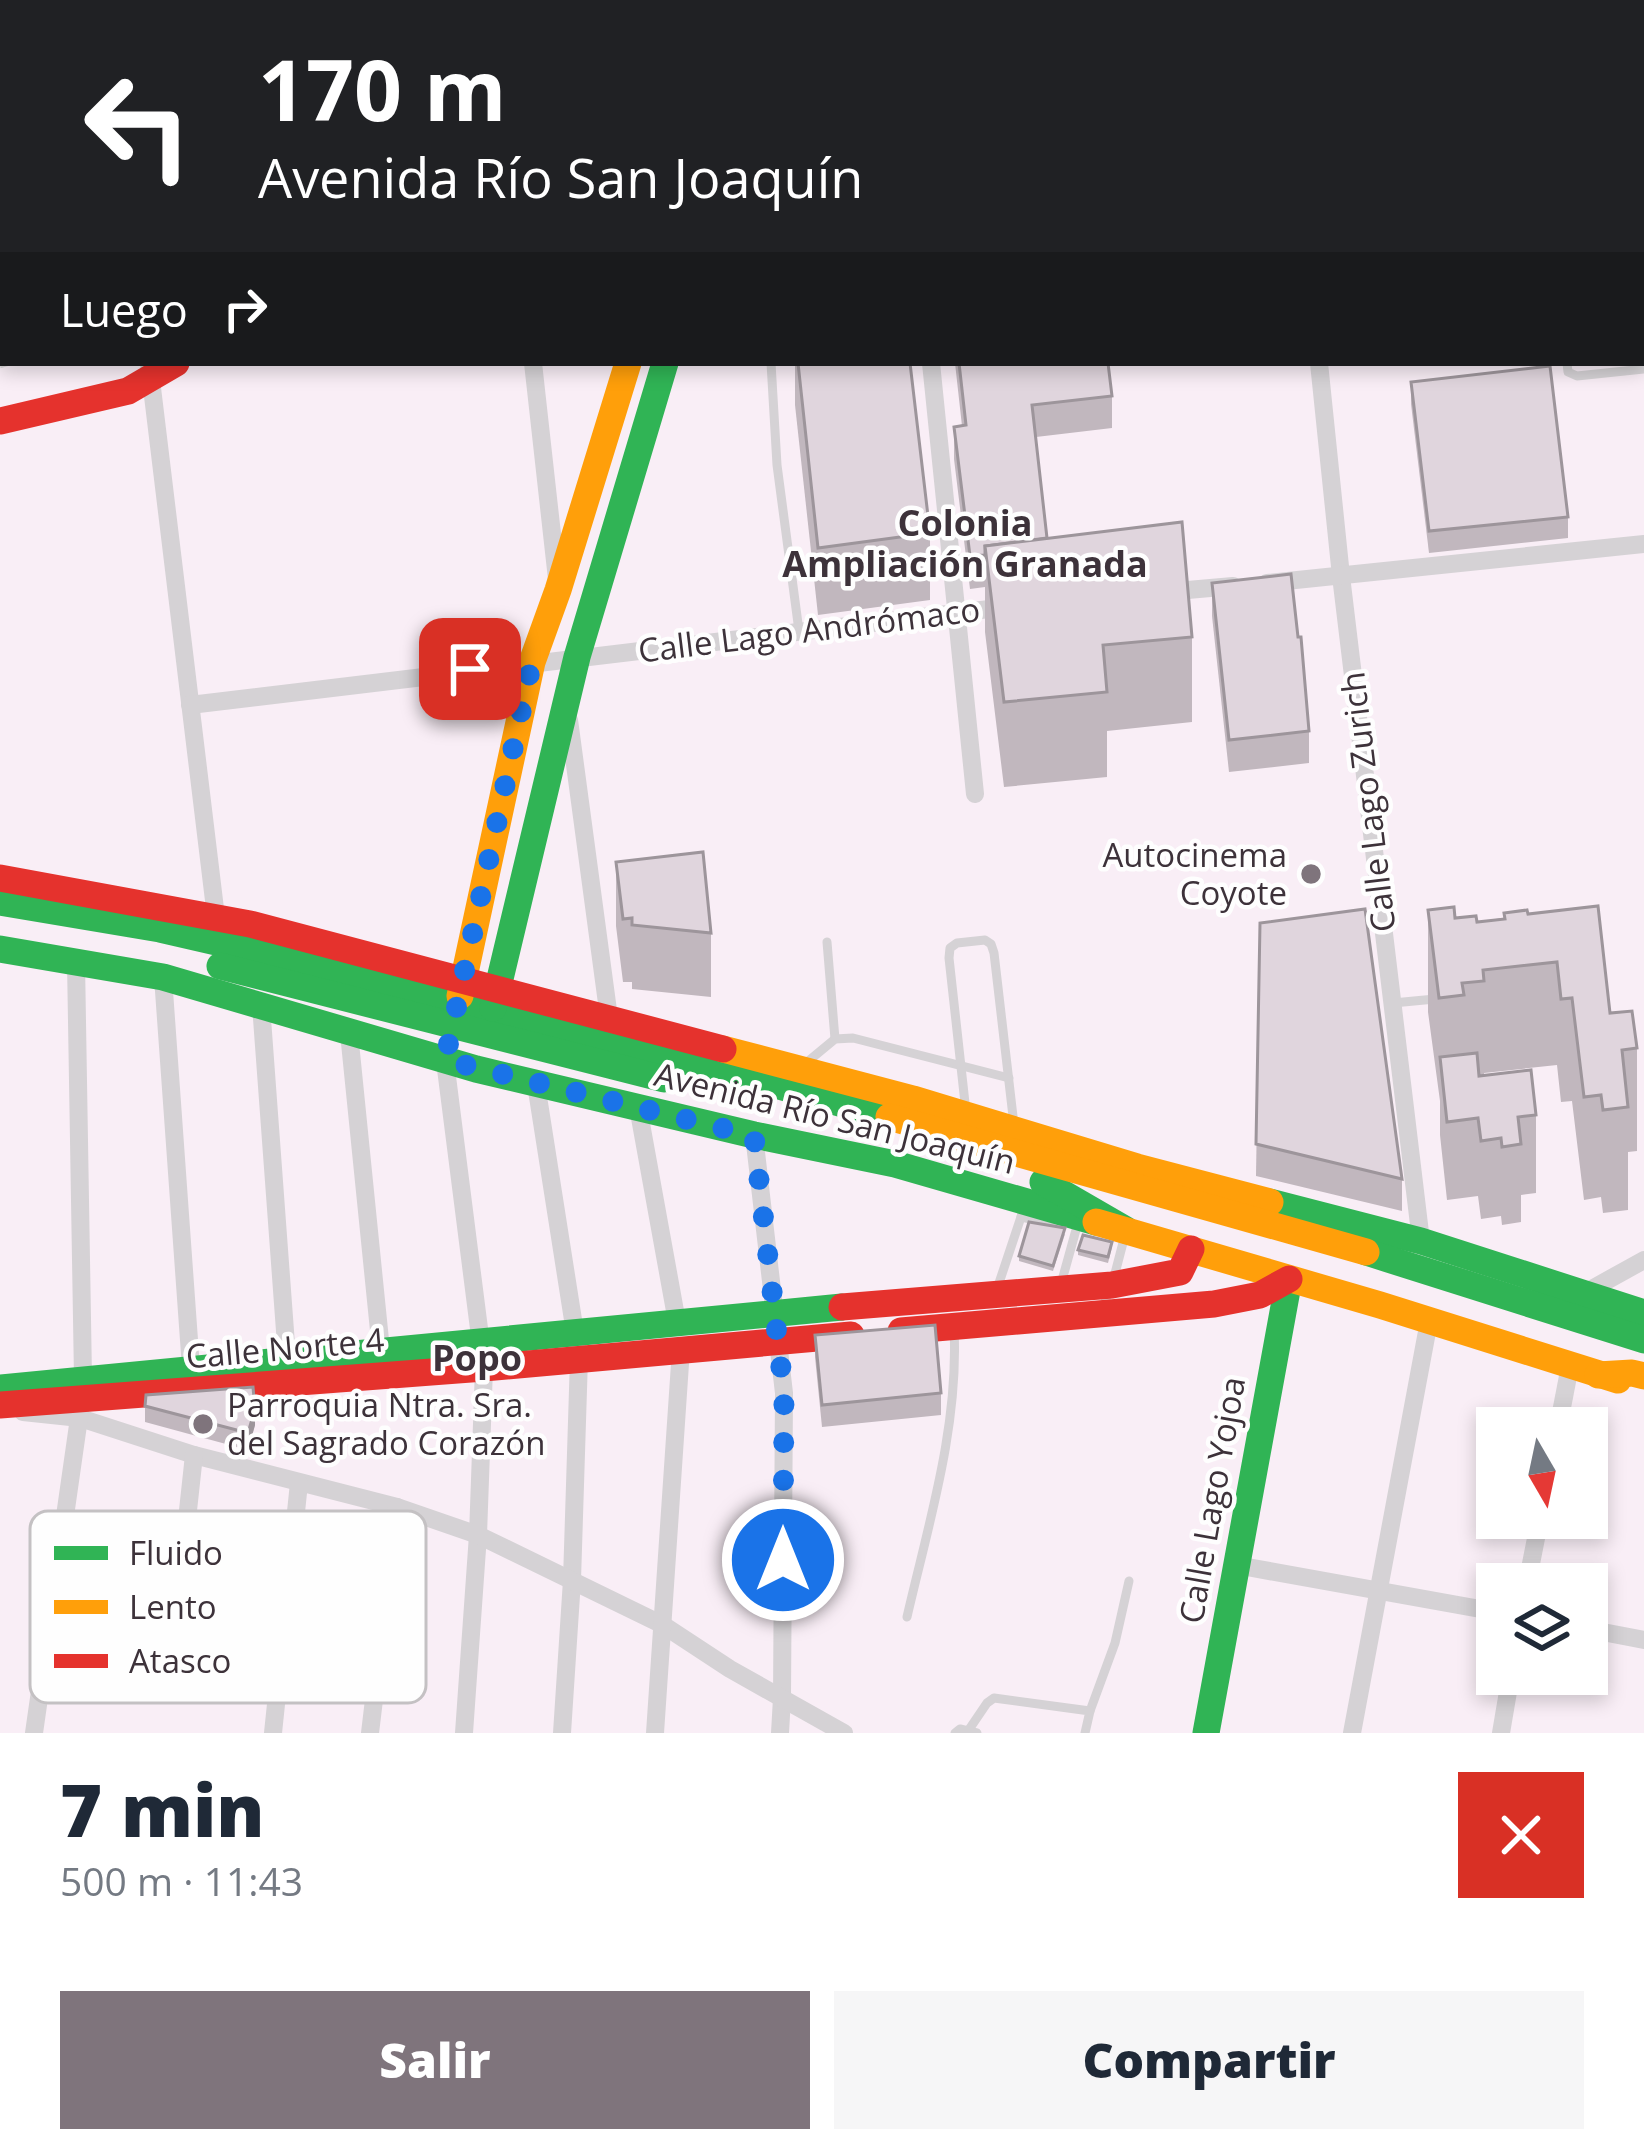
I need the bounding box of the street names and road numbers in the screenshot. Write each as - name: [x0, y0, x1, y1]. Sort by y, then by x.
- street label: Calle Lago Andrómaco: [635, 586, 982, 673]
- street label: Calle Lago Zurich: [1329, 669, 1406, 935]
- street label: Avenida Río San Joaquín: [650, 1051, 1020, 1184]
- street label: Calle Norte 4: [184, 1316, 386, 1379]
- street label: Calle Lago Yojoa: [1168, 1373, 1255, 1627]

